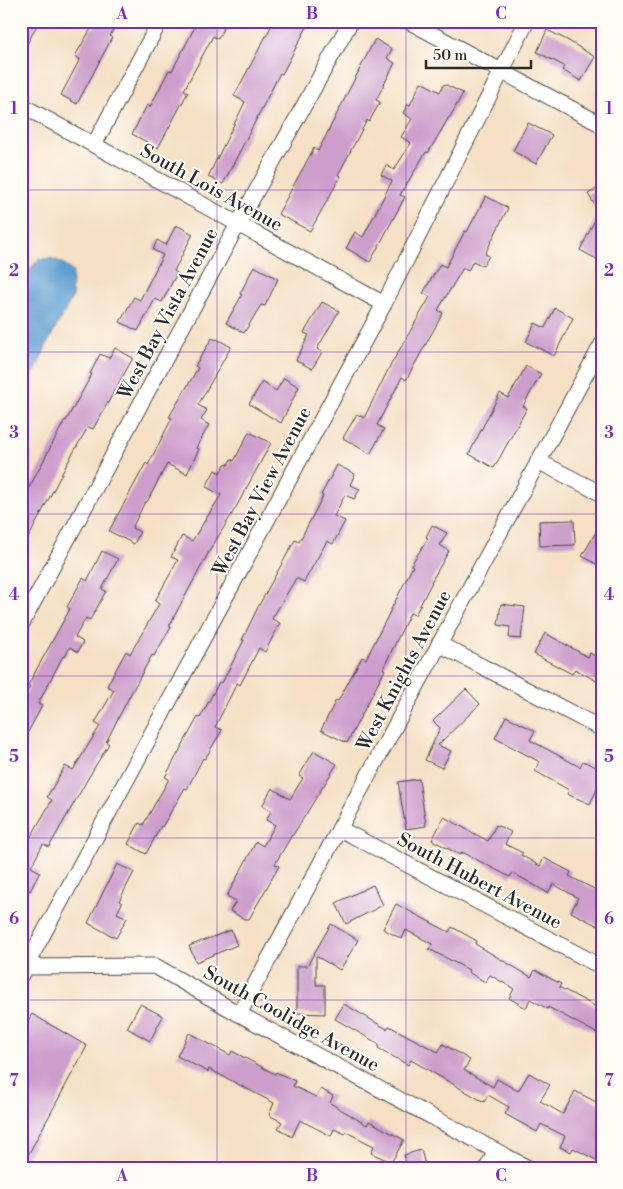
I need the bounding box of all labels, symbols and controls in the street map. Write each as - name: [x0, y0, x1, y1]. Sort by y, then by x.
- text: A: [115, 4, 128, 24]
- text: B: [306, 4, 318, 24]
- text: C: [495, 4, 507, 24]
- scale bar: [426, 38, 530, 70]
- text: 50 m: [433, 46, 467, 65]
- text: 1: [10, 99, 18, 119]
- text: 1: [605, 99, 613, 119]
- street label: South Lois Avenue: [136, 139, 287, 237]
- street label: West Bay Vista Avenue: [112, 223, 223, 404]
- text: 2: [9, 261, 19, 281]
- text: 2: [604, 261, 614, 281]
- street label: West Bay View Avenue: [207, 403, 317, 581]
- text: 3: [9, 423, 19, 443]
- text: 3: [604, 423, 614, 443]
- text: 4: [9, 585, 20, 605]
- text: 4: [604, 585, 615, 605]
- street label: West Knights Avenue: [351, 586, 456, 756]
- text: 5: [9, 747, 19, 767]
- text: 5: [604, 747, 614, 767]
- street label: South Hubert Avenue: [393, 827, 566, 934]
- text: 6: [9, 909, 19, 929]
- text: 6: [604, 909, 614, 929]
- street label: South Coolidge Avenue: [199, 961, 384, 1077]
- text: 7: [9, 1071, 19, 1091]
- text: 7: [604, 1071, 614, 1091]
- text: A: [115, 1166, 128, 1186]
- text: B: [306, 1166, 318, 1186]
- text: C: [495, 1166, 507, 1186]

